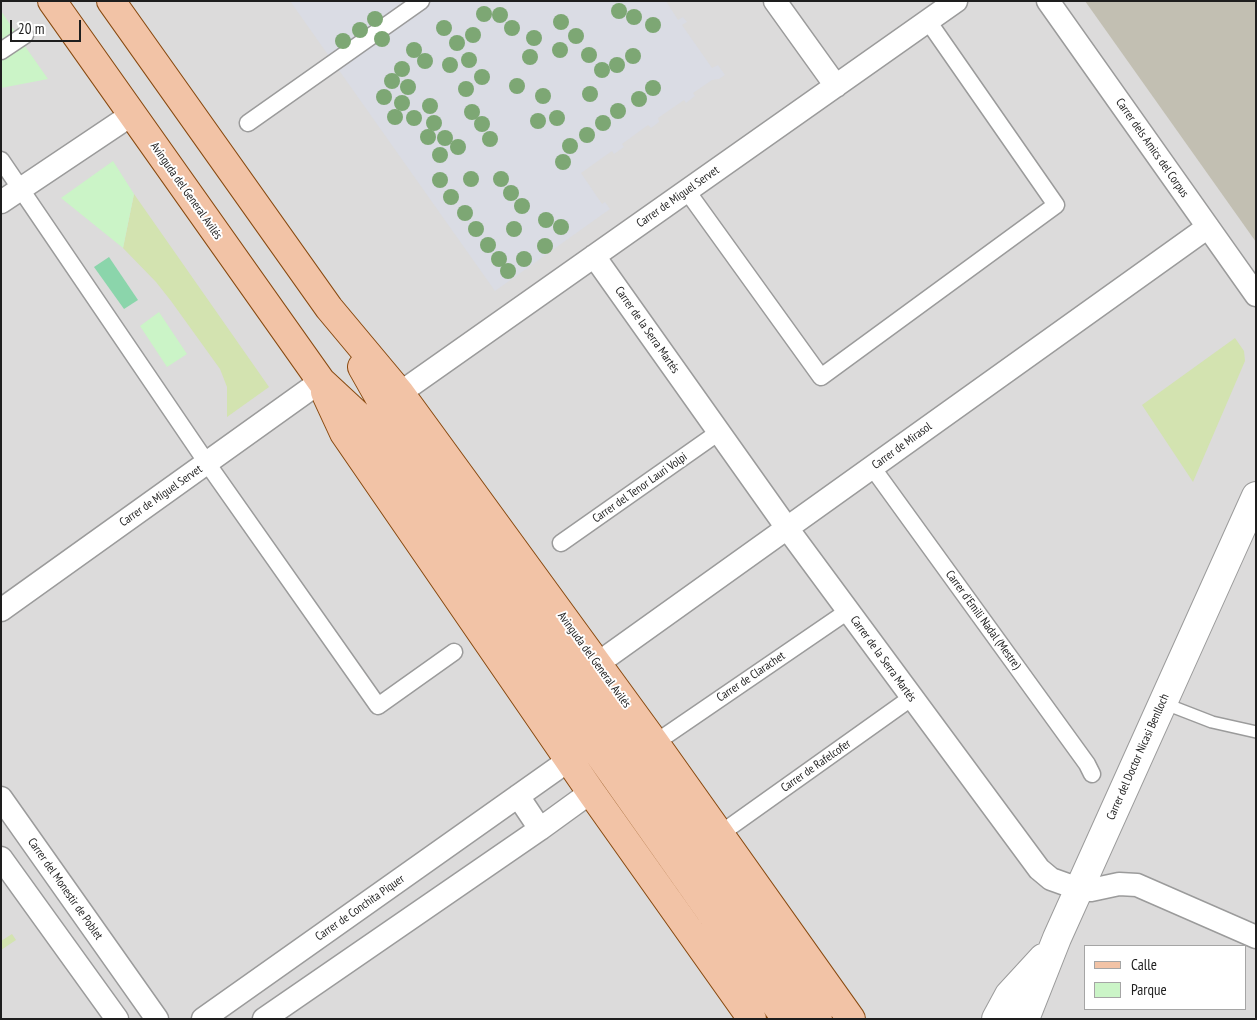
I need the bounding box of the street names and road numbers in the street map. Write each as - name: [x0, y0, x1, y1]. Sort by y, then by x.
- street label: Carrer dels Amics del Corpus: [1112, 96, 1192, 200]
- street label: Avinguda del General Avilés: [147, 140, 225, 242]
- street label: Carrer de Miguel Servet: [634, 163, 722, 231]
- street label: Carrer de la Serra Martés: [612, 284, 682, 376]
- street label: Carrer de Mirasol: [869, 419, 935, 473]
- street label: Carrer del Tenor Lauri Volpi: [590, 450, 690, 526]
- street label: Carrer de Miguel Servet: [117, 462, 205, 530]
- street label: Carrer d'Emili Nadal (Mestre): [942, 568, 1024, 672]
- street label: Avinguda del General Avilés: [554, 609, 634, 711]
- street label: Carrer de la Serra Martés: [847, 613, 919, 705]
- street label: Carrer de Clarachet: [714, 649, 788, 705]
- street label: Carrer del Doctor Nicasi Benlloch: [1104, 692, 1172, 822]
- street label: Carrer de Rafelcofer: [778, 737, 854, 795]
- street label: Carrer del Monestir de Poblet: [24, 835, 106, 943]
- street label: Carrer de Conchita Piquer: [313, 872, 407, 944]

